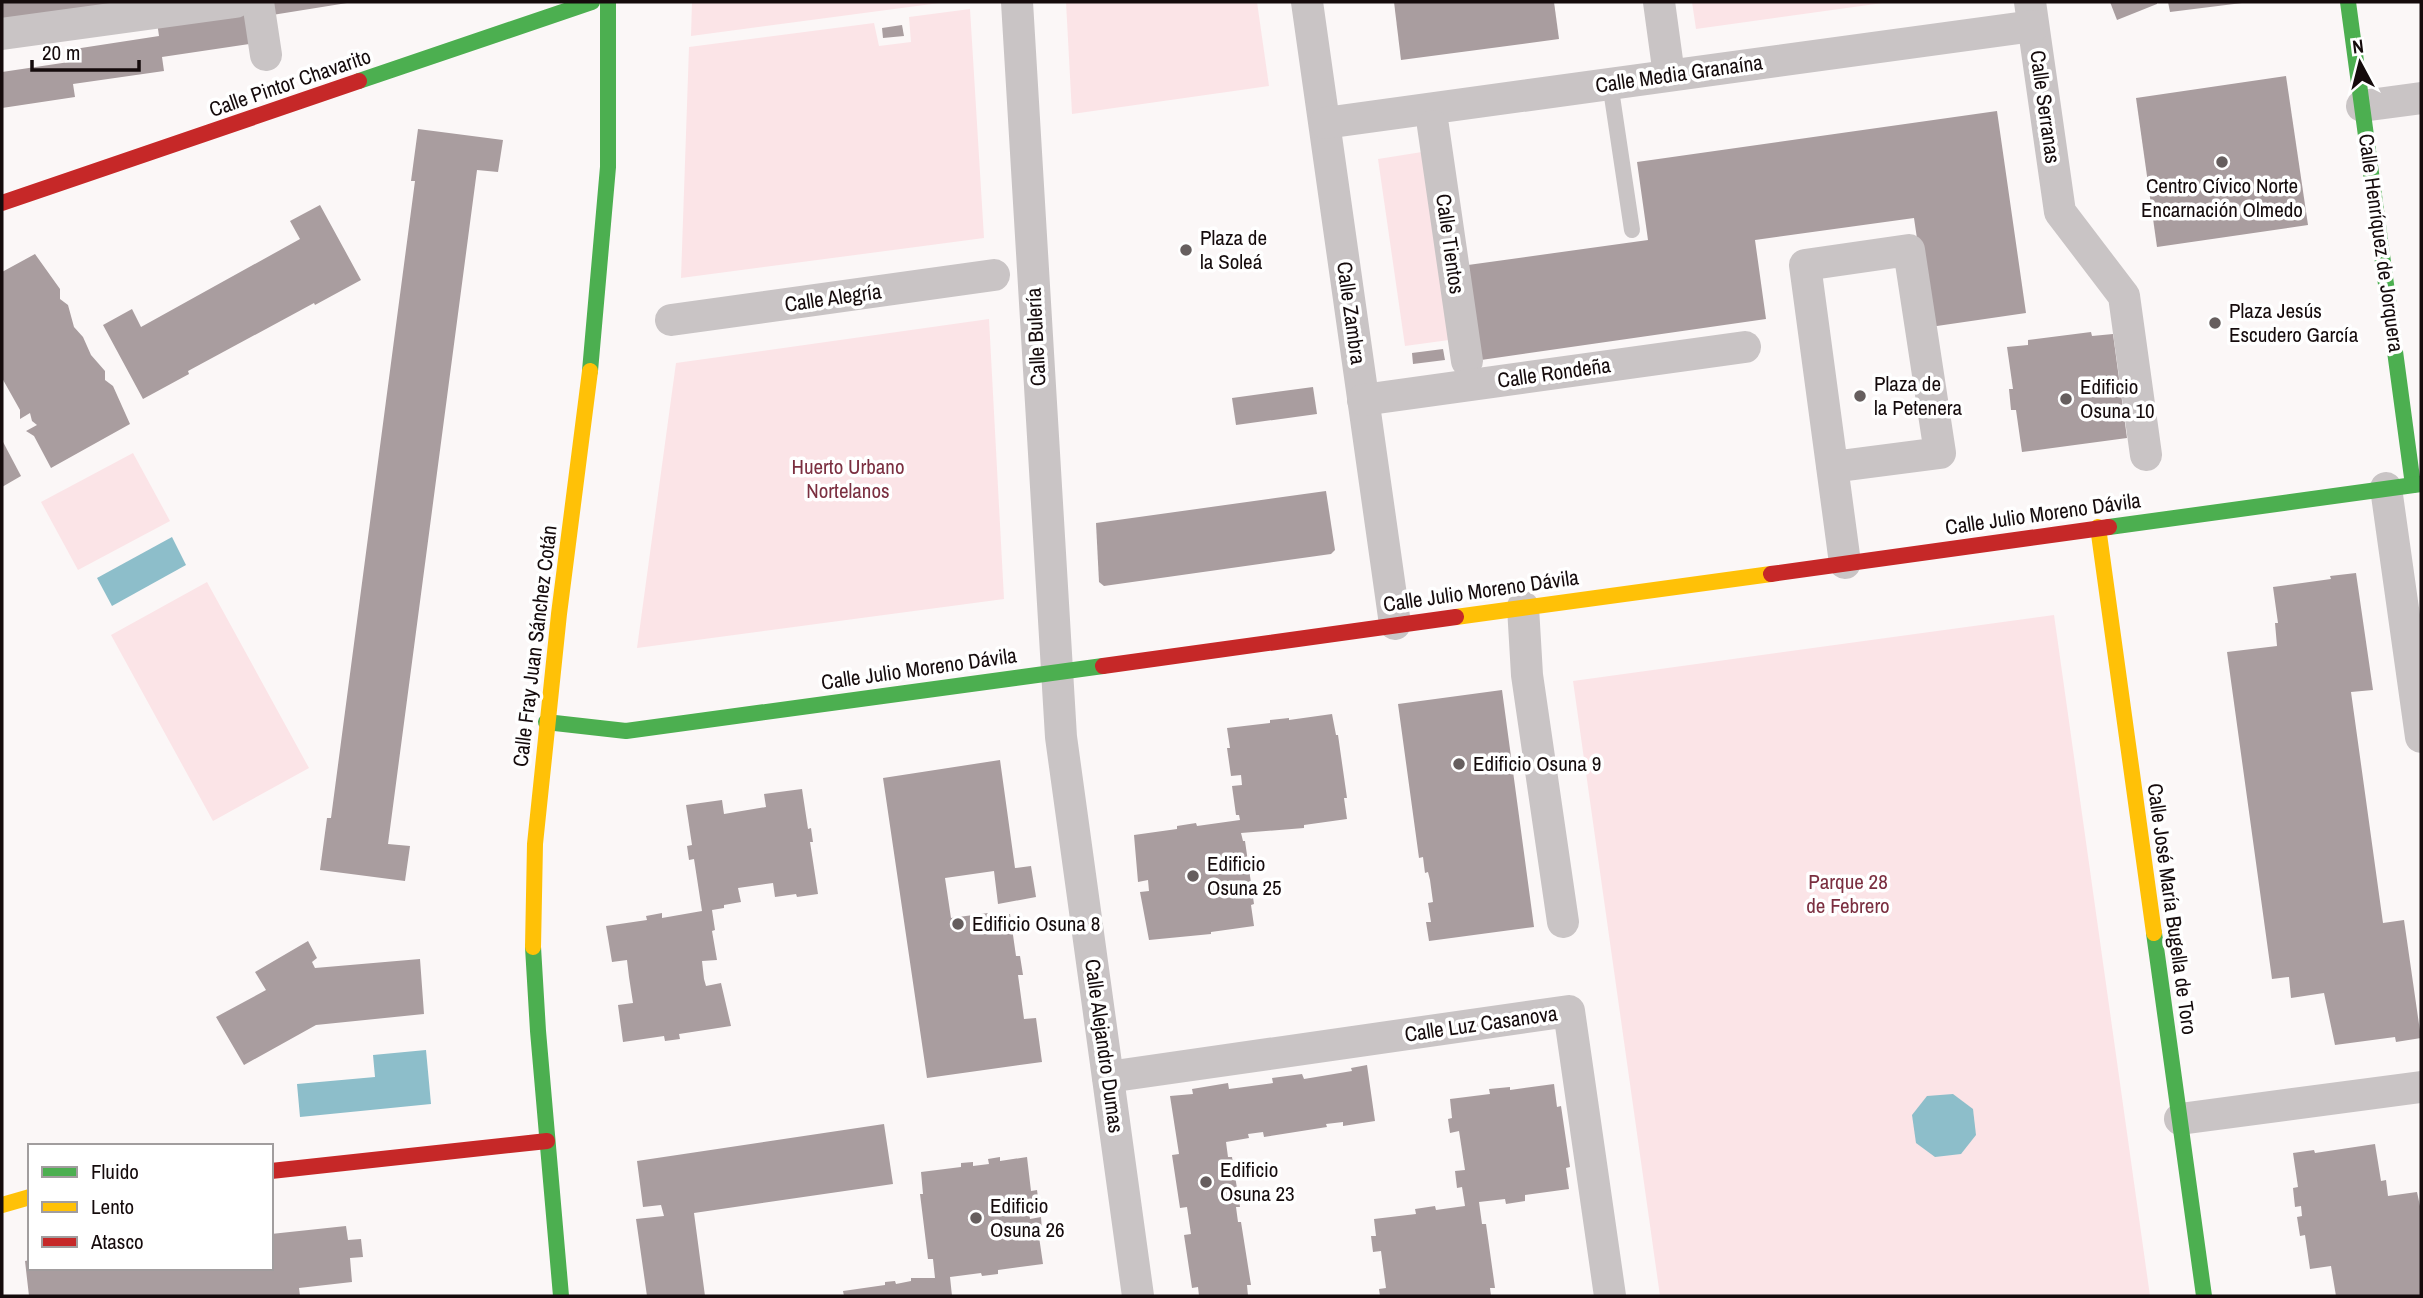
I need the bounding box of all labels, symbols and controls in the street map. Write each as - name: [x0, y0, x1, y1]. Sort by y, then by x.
- scale bar: [32, 28, 138, 72]
- north arrow: [2325, 28, 2395, 98]
- text: N: [2351, 33, 2365, 60]
- text: 20 m: [42, 38, 80, 67]
- street label: Calle Pintor Chavarito: [205, 41, 375, 124]
- street label: Calle Media Granaína: [1593, 47, 1765, 100]
- street label: Calle Serranas: [2023, 49, 2068, 165]
- street label: Calle Henríquez de Jorquera: [2352, 132, 2411, 354]
- marker: Centro Cívico Norte Encarnación Olmedo: [2214, 154, 2230, 170]
- place label: Centro Cívico Norte Encarnación Olmedo: [2141, 171, 2303, 224]
- street label: Calle Tientos: [1429, 192, 1472, 296]
- place label: Plaza de la Soleá: [1200, 223, 1267, 276]
- marker: Plaza de la Soleá: [1178, 242, 1194, 258]
- street label: Calle Zambra: [1330, 260, 1373, 367]
- street label: Calle Alegría: [783, 276, 884, 319]
- street label: Calle Bulería: [1018, 287, 1053, 387]
- place label: Plaza Jesús Escudero García: [2229, 296, 2359, 349]
- marker: Plaza Jesús Escudero García: [2207, 315, 2223, 331]
- street label: Calle Rondeña: [1496, 350, 1613, 395]
- place label: Plaza de la Petenera: [1874, 369, 1962, 422]
- place label: Edificio Osuna 10: [2080, 372, 2155, 425]
- marker: Plaza de la Petenera: [1852, 388, 1868, 404]
- marker: Edificio Osuna 10: [2058, 391, 2074, 407]
- park label: Huerto Urbano Nortelanos: [792, 452, 904, 505]
- street label: Calle Julio Moreno Dávila: [1943, 485, 2143, 542]
- street label: Calle Fray Juan Sánchez Cotán: [505, 524, 564, 768]
- street label: Calle Julio Moreno Dávila: [1381, 562, 1581, 619]
- street label: Calle Julio Moreno Dávila: [819, 640, 1019, 697]
- place label: Edificio Osuna 9: [1473, 749, 1601, 778]
- marker: Edificio Osuna 9: [1451, 756, 1467, 772]
- street label: Calle José María Bugella de Toro: [2141, 781, 2204, 1036]
- place label: Edificio Osuna 25: [1207, 849, 1282, 902]
- park label: Parque 28 de Febrero: [1806, 867, 1890, 920]
- marker: Edificio Osuna 25: [1185, 868, 1201, 884]
- place label: Edificio Osuna 8: [972, 909, 1100, 938]
- marker: Edificio Osuna 8: [950, 916, 966, 932]
- street label: Calle Alejandro Dumas: [1078, 957, 1131, 1135]
- street label: Calle Luz Casanova: [1403, 998, 1560, 1049]
- legend: [28, 1144, 273, 1270]
- place label: Edificio Osuna 23: [1220, 1155, 1295, 1208]
- text: Fluido: [91, 1157, 139, 1186]
- marker: Edificio Osuna 23: [1198, 1174, 1214, 1190]
- place label: Edificio Osuna 26: [990, 1191, 1065, 1244]
- text: Lento: [91, 1192, 134, 1221]
- marker: Edificio Osuna 26: [968, 1210, 984, 1226]
- text: Atasco: [90, 1227, 144, 1256]

